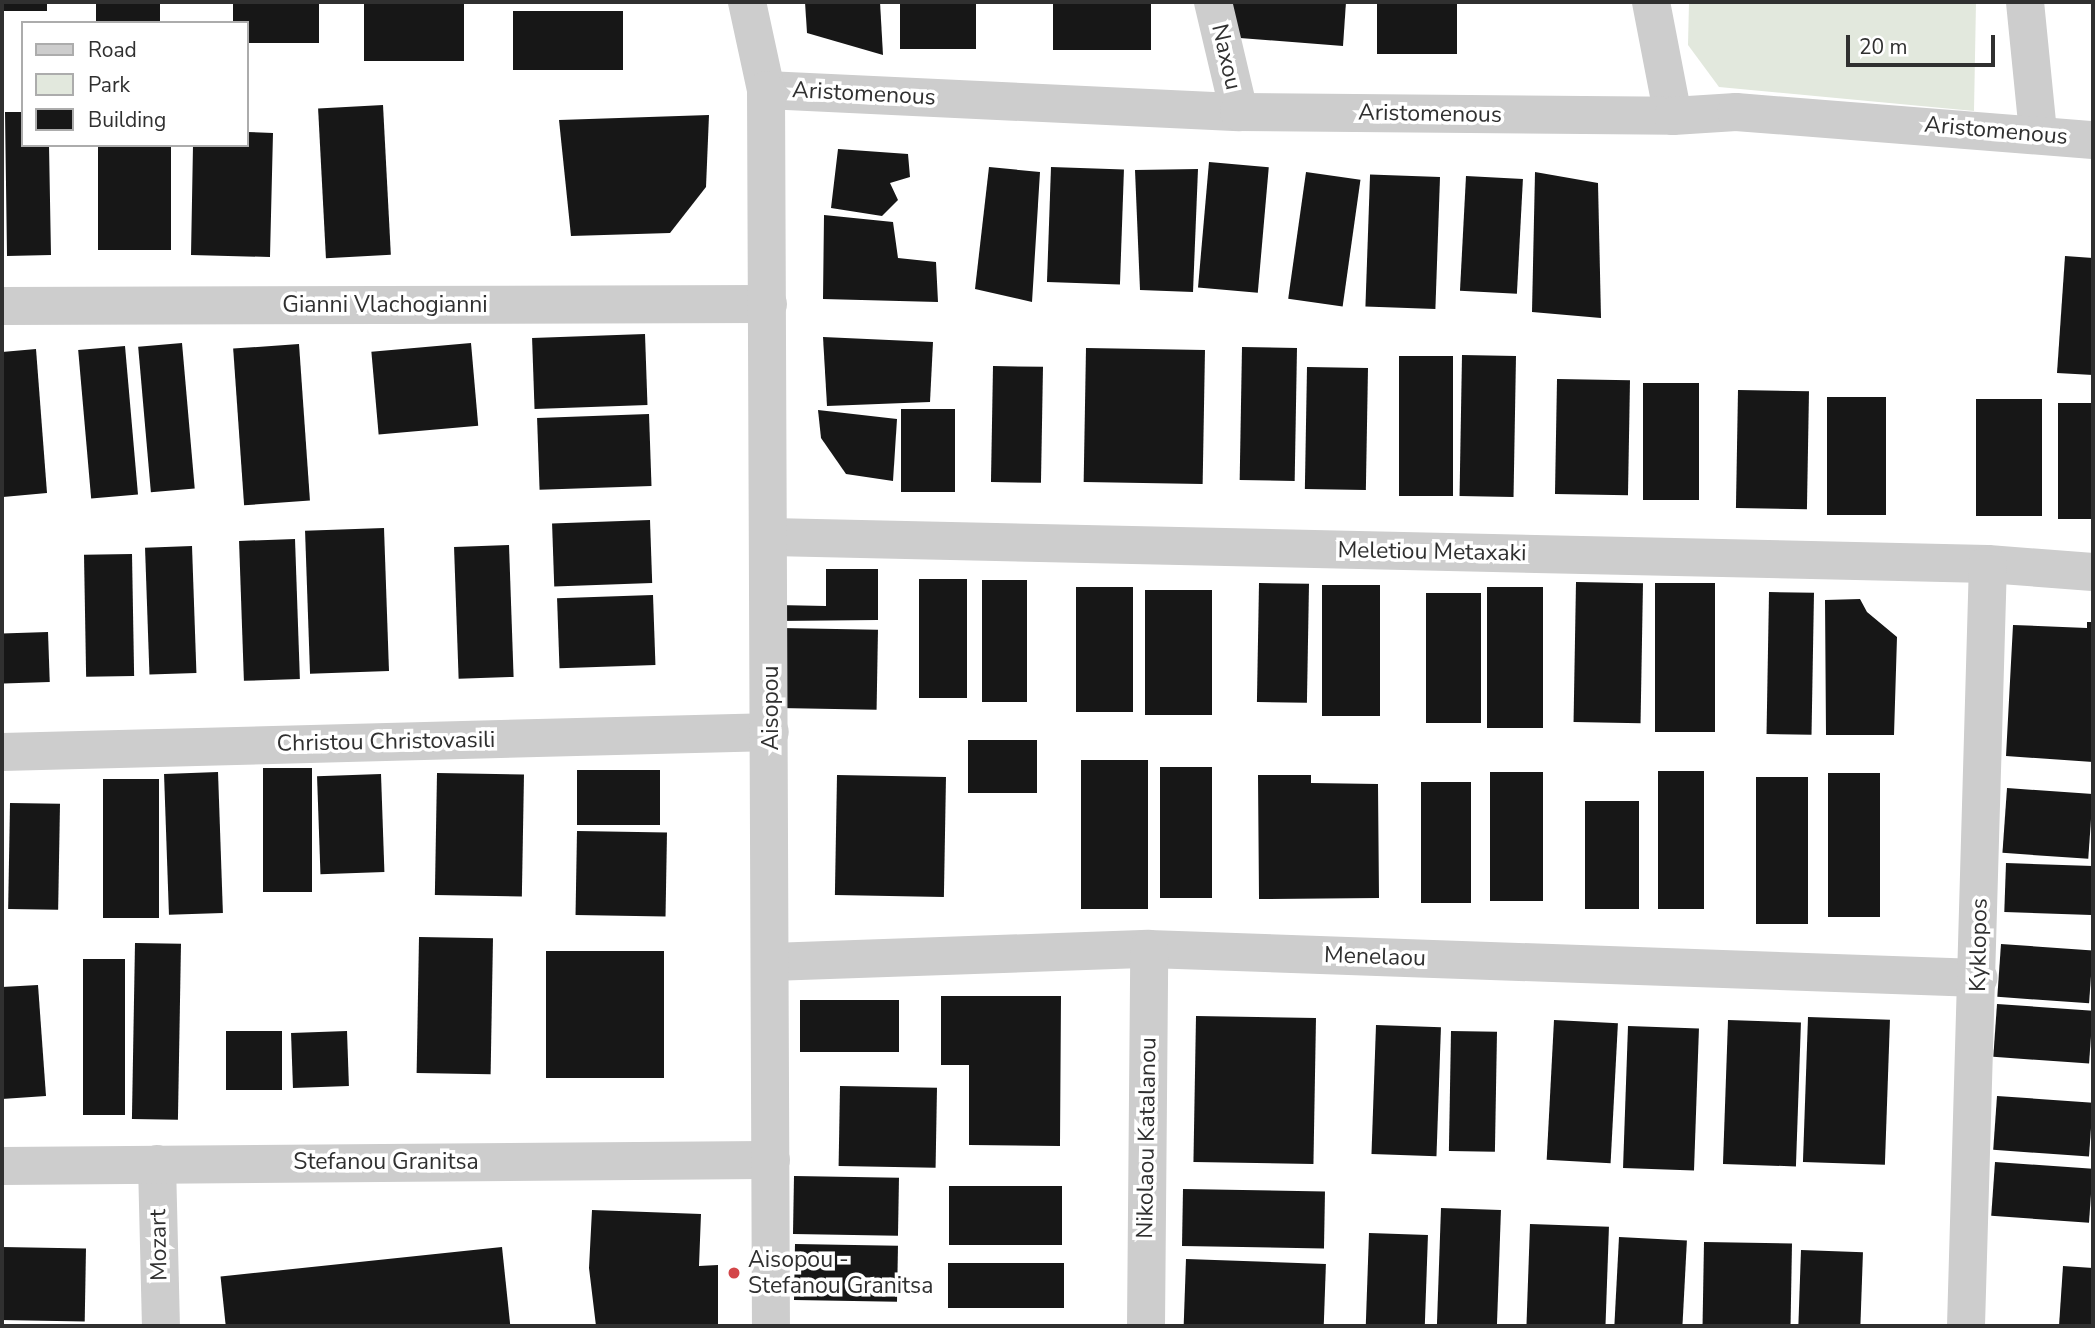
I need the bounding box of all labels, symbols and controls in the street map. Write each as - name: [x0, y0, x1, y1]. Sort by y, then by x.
- legend: [21, 21, 248, 147]
- street label: Naxou: [1205, 21, 1247, 93]
- scale bar: [1850, 21, 1999, 65]
- text: 20 m: [1859, 33, 1908, 61]
- text: Road: [88, 36, 137, 64]
- text: Park: [88, 71, 130, 99]
- street label: Aristomenous: [792, 76, 936, 112]
- street label: Aristomenous: [1358, 99, 1502, 129]
- text: Building: [88, 106, 166, 134]
- street label: Aristomenous: [1923, 111, 2069, 151]
- street label: Gianni Vlachogianni: [282, 291, 488, 319]
- street label: Meletiou Metaxaki: [1337, 537, 1527, 567]
- street label: Aisopou: [757, 665, 785, 751]
- street label: Christou Christovasili: [276, 726, 496, 758]
- street label: Kyklopos: [1964, 898, 1994, 992]
- street label: Menelaou: [1324, 941, 1426, 973]
- street label: Nikolaou Katalanou: [1131, 1037, 1163, 1239]
- street label: Stefanou Granitsa: [293, 1148, 479, 1176]
- street label: Mozart: [145, 1209, 173, 1281]
- place label: Aisopou - Stefanou Granitsa: [748, 1246, 933, 1300]
- marker: Aisopou - Stefanou Granitsa: [726, 1265, 742, 1281]

